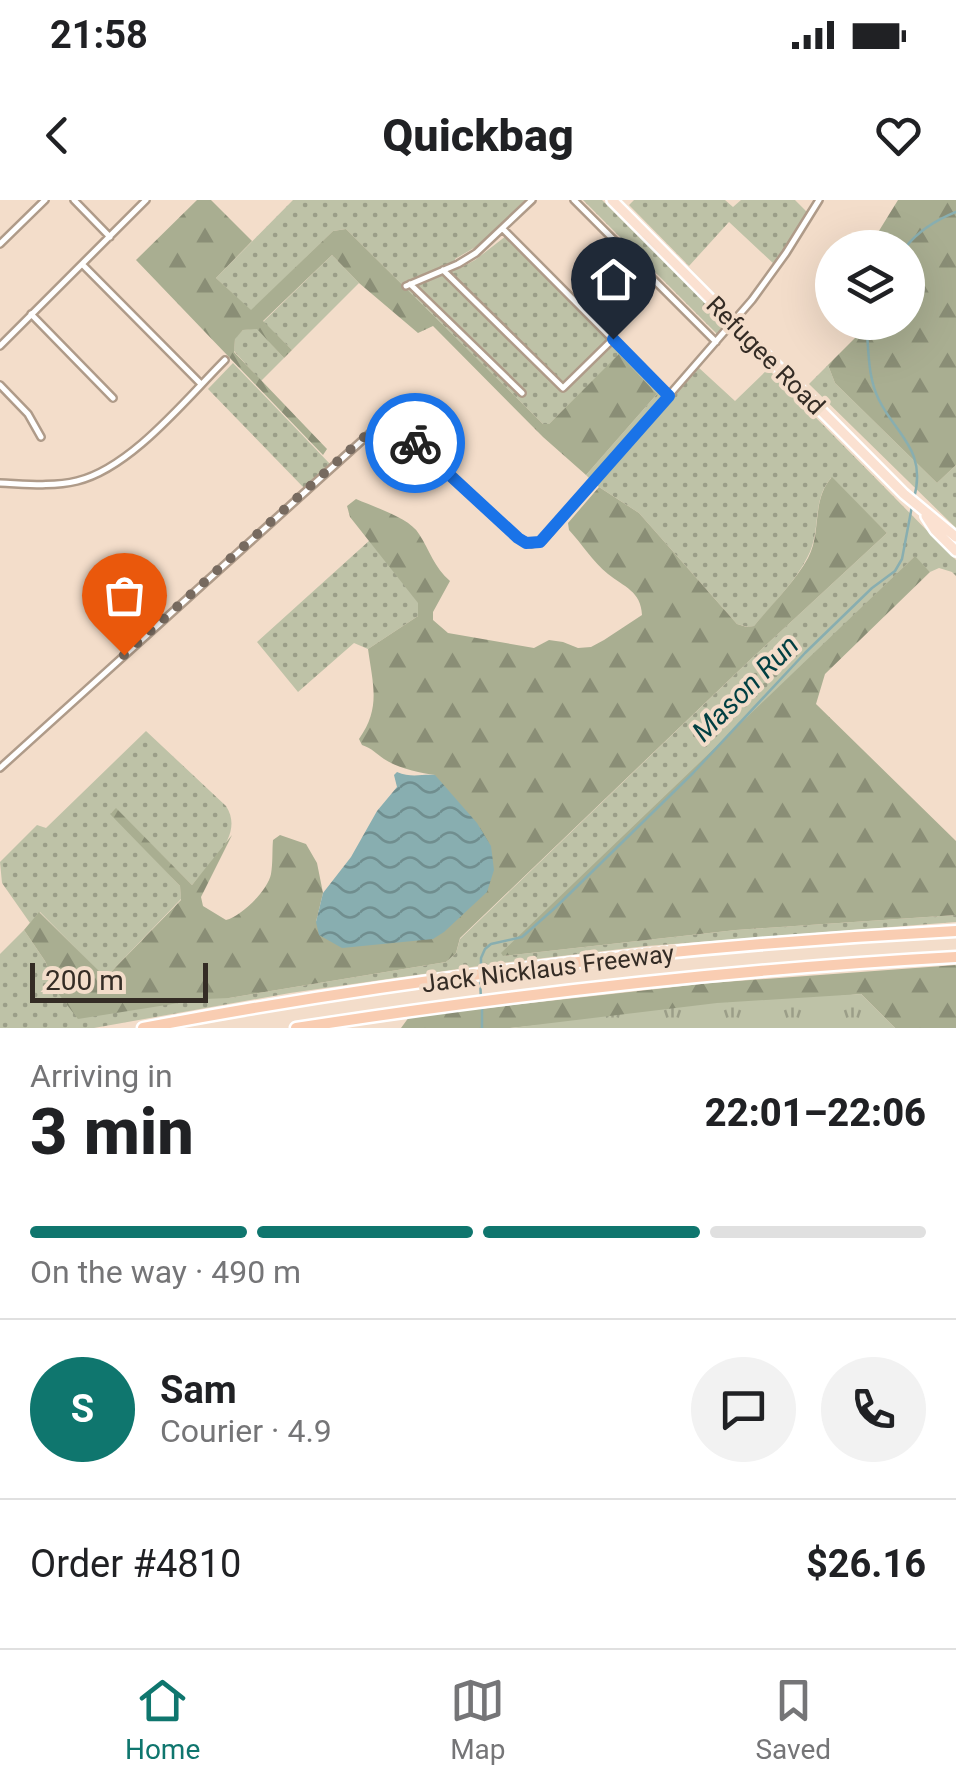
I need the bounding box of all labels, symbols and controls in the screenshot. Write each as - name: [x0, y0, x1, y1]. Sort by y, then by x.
- text: 21:58: [50, 13, 148, 57]
- icon: back: [30, 108, 85, 163]
- icon: heart: [871, 108, 926, 163]
- text: Quickbag: [382, 109, 574, 162]
- map controls: [815, 230, 925, 340]
- button: layers: [815, 230, 925, 340]
- pin: [571, 237, 656, 340]
- icon: home: [586, 252, 641, 307]
- street label: Refugee Road: [701, 290, 831, 420]
- courier: [365, 393, 465, 493]
- icon: bike: [388, 416, 443, 471]
- pin: [82, 553, 167, 656]
- icon: bag: [97, 568, 152, 623]
- water label: Mason Run: [685, 628, 805, 748]
- street label: Jack Nicklaus Freeway: [420, 939, 676, 998]
- scale bar: [30, 958, 208, 1003]
- text: 200 m: [45, 964, 124, 997]
- text: Arriving in: [30, 1057, 173, 1095]
- text: 22:01–22:06: [705, 1091, 926, 1135]
- text: 3 min: [30, 1094, 194, 1170]
- text: On the way · 490 m: [30, 1253, 301, 1291]
- button: chat: [691, 1357, 796, 1462]
- button: phone: [821, 1357, 926, 1462]
- text: Sam: [160, 1368, 237, 1412]
- text: S: [71, 1387, 94, 1431]
- text: Courier · 4.9: [160, 1412, 332, 1450]
- text: Order #4810: [30, 1542, 241, 1586]
- text: $26.16: [806, 1542, 926, 1586]
- tab: Home: [125, 1673, 200, 1766]
- tab: Map: [450, 1673, 506, 1766]
- tab: Saved: [755, 1673, 831, 1766]

